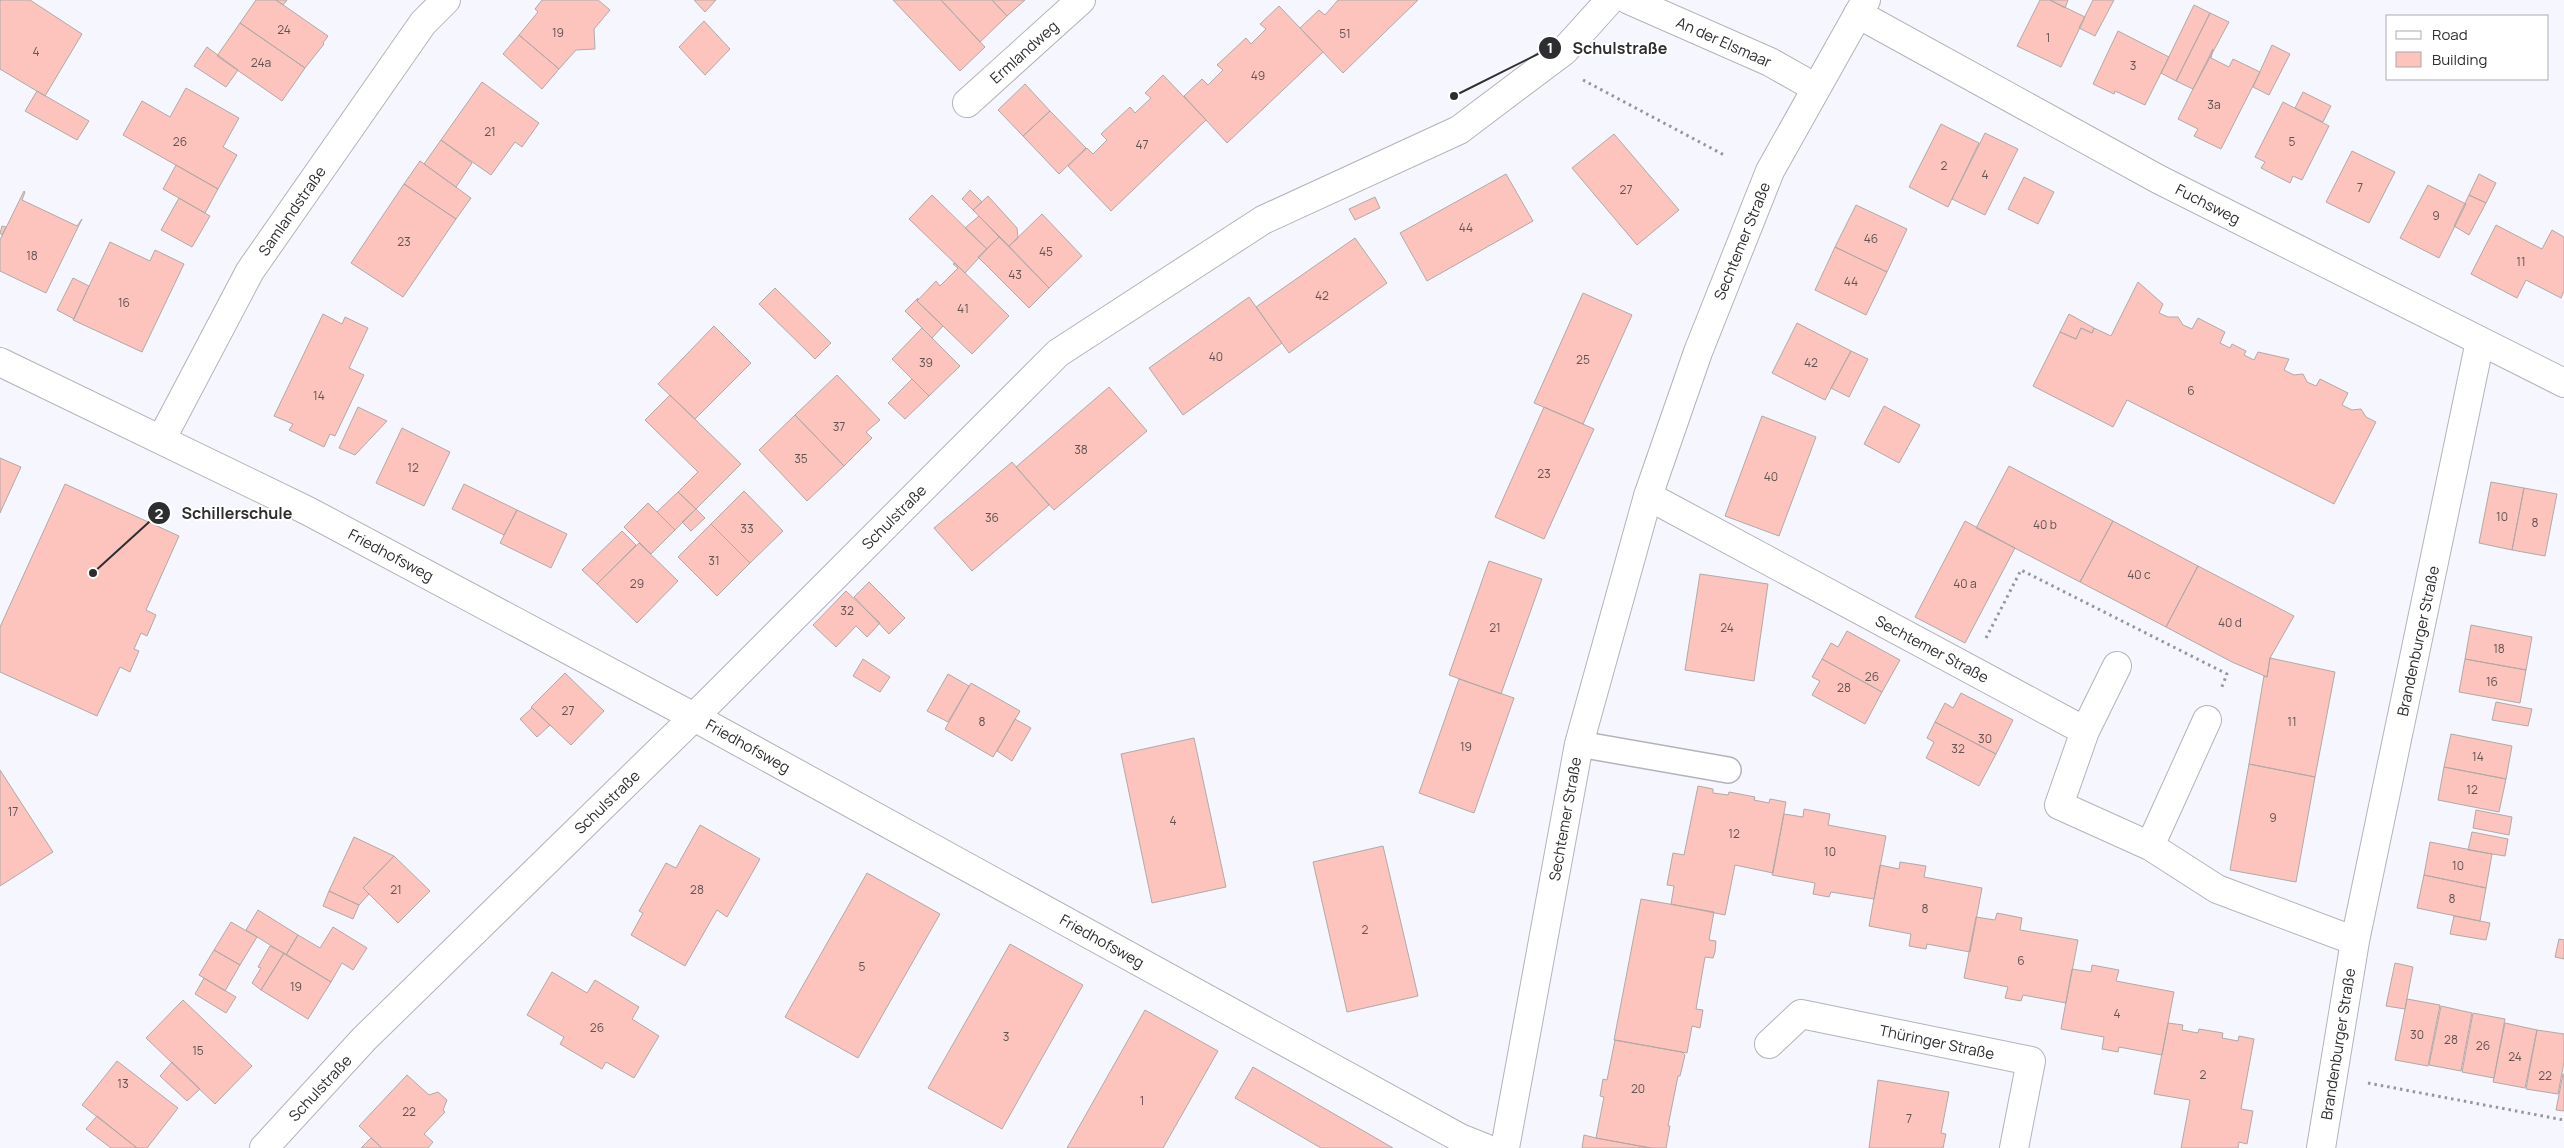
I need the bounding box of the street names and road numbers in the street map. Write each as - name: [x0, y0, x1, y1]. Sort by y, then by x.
- street label: An der Elsmaar: [1673, 12, 1775, 73]
- street label: Ermlandweg: [985, 16, 1063, 88]
- street label: Samlandstraße: [253, 162, 331, 260]
- street label: Sechtemer Straße: [1709, 179, 1775, 303]
- street label: Fuchsweg: [2172, 179, 2244, 229]
- street label: Schulstraße: [857, 480, 931, 554]
- street label: Friedhofsweg: [345, 524, 437, 586]
- street label: Brandenburger Straße: [2392, 564, 2444, 718]
- street label: Sechtemer Straße: [1872, 610, 1993, 688]
- street label: Friedhofsweg: [702, 714, 794, 778]
- street label: Sechtemer Straße: [1544, 755, 1586, 883]
- street label: Schulstraße: [570, 765, 645, 839]
- street label: Friedhofsweg: [1056, 909, 1148, 973]
- street label: Brandenburger Straße: [2316, 966, 2360, 1121]
- street label: Thüringer Straße: [1878, 1020, 1997, 1064]
- street label: Schulstraße: [284, 1050, 356, 1126]

